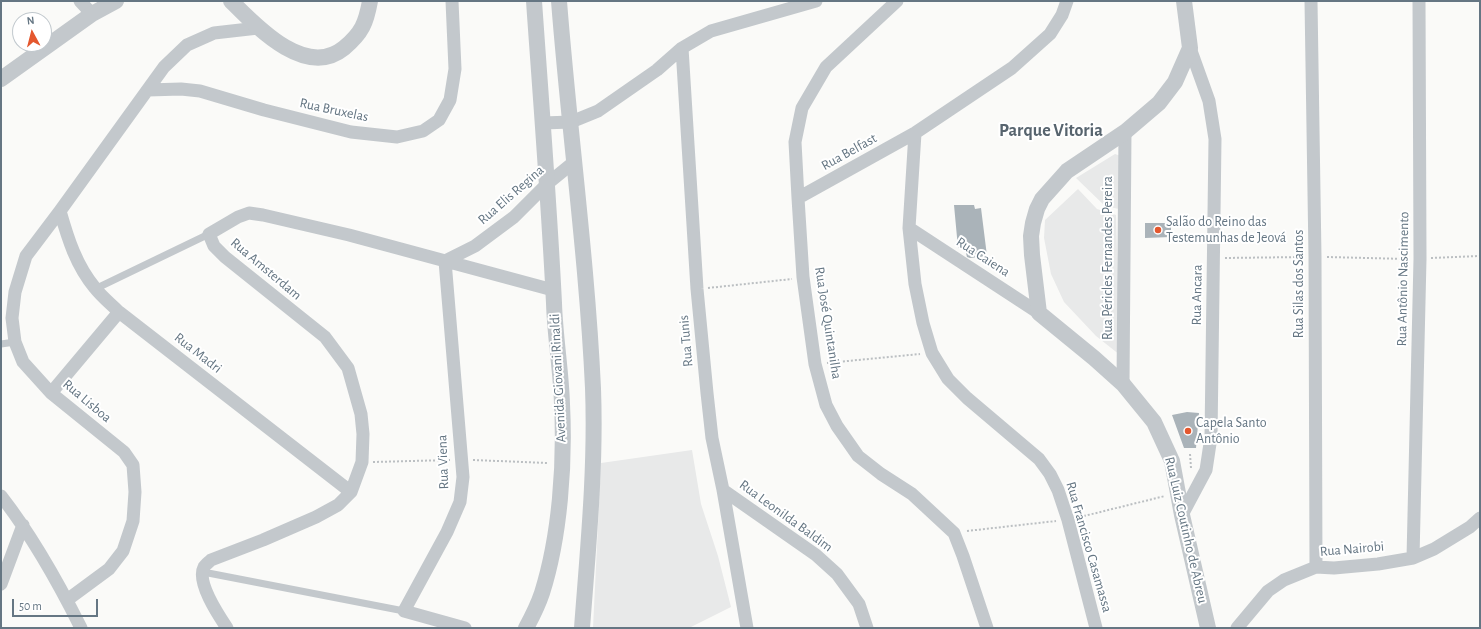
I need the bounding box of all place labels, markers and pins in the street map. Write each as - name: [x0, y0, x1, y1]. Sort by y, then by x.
- place label: Salão do Reino das Testemunhas de Jeová: [1166, 214, 1286, 246]
- marker: Salão do Reino das Testemunhas de Jeová: [1153, 225, 1163, 235]
- place label: Capela Santo Antônio: [1196, 415, 1267, 448]
- marker: Capela Santo Antônio: [1183, 426, 1193, 436]

